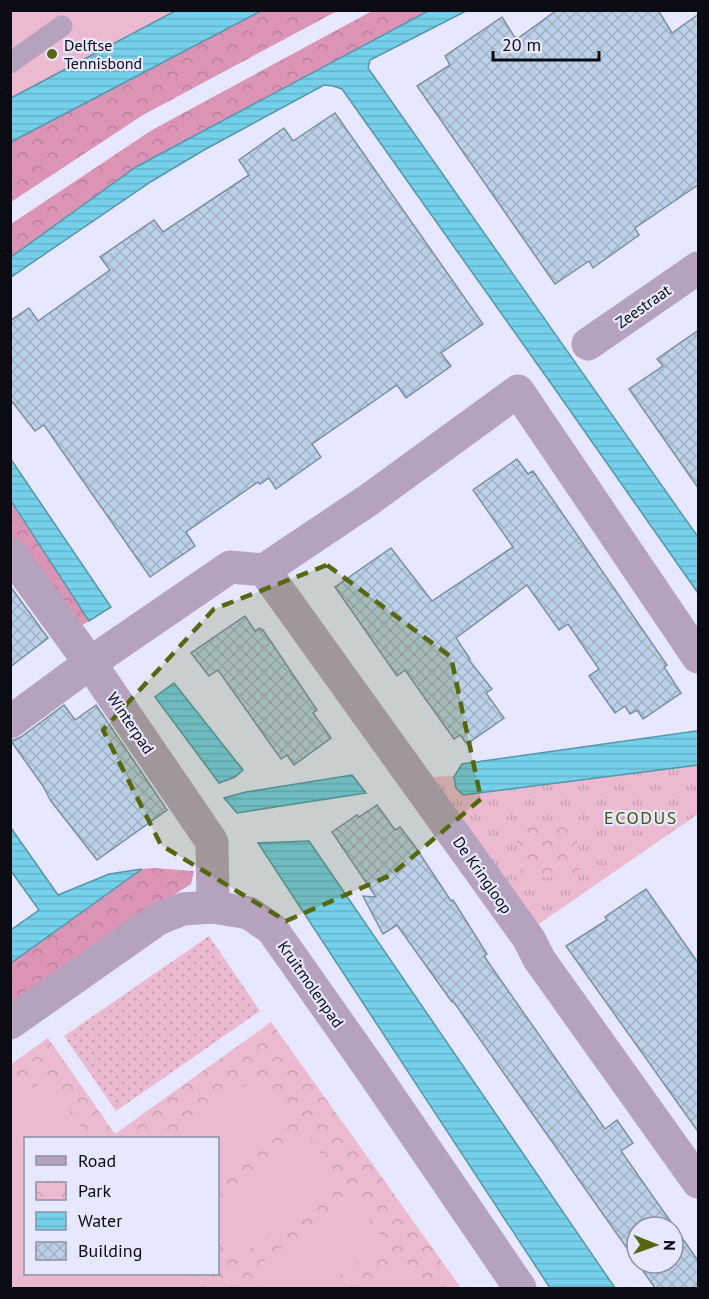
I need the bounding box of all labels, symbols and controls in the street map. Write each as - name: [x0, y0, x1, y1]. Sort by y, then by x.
- scale bar: [493, 24, 600, 62]
- text: 20 m: [502, 33, 541, 56]
- place label: Delftse Tennisbond: [64, 35, 142, 73]
- marker: Delftse Tennisbond: [45, 47, 59, 61]
- street label: Zeestraat: [612, 279, 675, 332]
- street label: Winterpad: [103, 688, 159, 758]
- district label: ECODUS: [604, 806, 678, 829]
- street label: De Kringloop: [449, 833, 517, 917]
- street label: Kruitmolenpad: [274, 937, 348, 1031]
- legend: [24, 1137, 219, 1275]
- text: Road: [78, 1149, 116, 1172]
- text: Park: [78, 1179, 111, 1202]
- text: Water: [78, 1209, 122, 1232]
- north arrow: [625, 1215, 685, 1275]
- text: Building: [78, 1239, 142, 1262]
- text: N: [660, 1240, 680, 1251]

